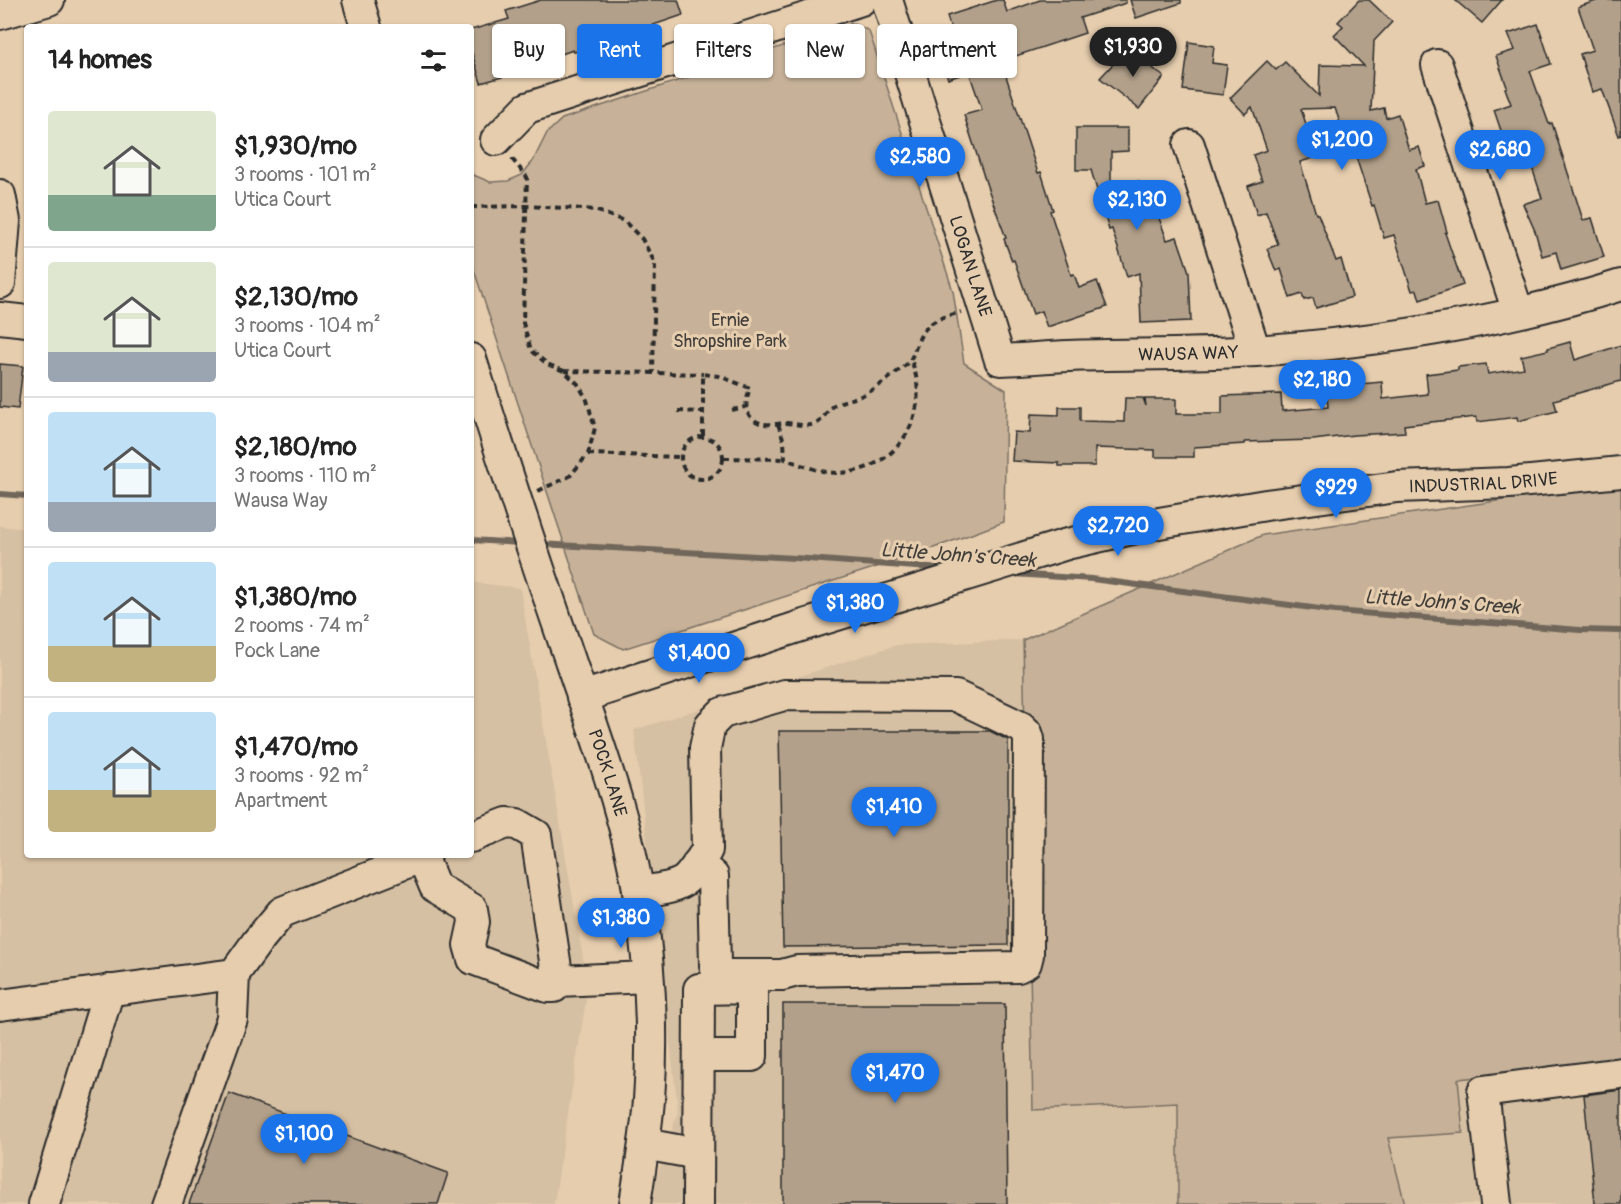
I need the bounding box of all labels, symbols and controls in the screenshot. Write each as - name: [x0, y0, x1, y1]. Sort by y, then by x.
- chip: Buy: [492, 24, 565, 78]
- chip: Rent: [577, 24, 662, 78]
- chip: Filters: [674, 24, 773, 78]
- chip: New: [785, 24, 865, 78]
- chip: Apartment: [877, 24, 1017, 78]
- pin: $1,930: [1084, 27, 1182, 78]
- text: $1,930: [1104, 34, 1162, 59]
- text: 14 homes: [48, 44, 152, 76]
- icon: filters: [417, 44, 450, 77]
- pin: $1,200: [1293, 120, 1391, 171]
- text: $1,200: [1311, 127, 1373, 152]
- text: $1,930/mo: [234, 130, 357, 162]
- pin: $2,680: [1451, 130, 1549, 181]
- icon: home: [96, 135, 168, 207]
- pin: $2,580: [871, 137, 969, 188]
- text: $2,680: [1469, 137, 1531, 162]
- text: $2,580: [889, 144, 951, 169]
- text: 3 rooms · 101 m²: [234, 162, 377, 187]
- pin: $2,130: [1088, 180, 1186, 231]
- text: Utica Court: [234, 187, 331, 212]
- text: $2,130: [1107, 187, 1167, 212]
- street label: LOGAN LANE: [944, 213, 997, 320]
- text: $2,130/mo: [234, 281, 358, 313]
- icon: home: [96, 286, 168, 358]
- park label: Ernie Shropshire Park: [673, 309, 787, 353]
- text: 3 rooms · 104 m²: [234, 313, 381, 338]
- text: Utica Court: [234, 338, 331, 363]
- street label: WAUSA WAY: [1138, 340, 1240, 366]
- pin: $2,180: [1273, 360, 1371, 411]
- text: $2,180: [1293, 367, 1351, 392]
- text: $2,180/mo: [234, 431, 357, 463]
- icon: home: [96, 436, 168, 508]
- text: 3 rooms · 110 m²: [234, 463, 377, 488]
- street label: INDUSTRIAL DRIVE: [1408, 467, 1559, 498]
- pin: $929: [1300, 468, 1372, 519]
- text: $929: [1315, 475, 1357, 500]
- text: Wausa Way: [234, 488, 328, 513]
- pin: $2,720: [1069, 506, 1167, 557]
- text: $2,720: [1087, 513, 1149, 538]
- water label: Little John's Creek: [880, 537, 1038, 573]
- text: $1,380/mo: [234, 581, 357, 613]
- pin: $1,380: [806, 583, 904, 634]
- water label: Little John's Creek: [1364, 584, 1522, 620]
- icon: home: [96, 586, 168, 658]
- text: $1,380: [826, 590, 884, 615]
- text: 2 rooms · 74 m²: [234, 613, 370, 638]
- pin: $1,400: [650, 633, 748, 684]
- text: Pock Lane: [234, 638, 320, 663]
- text: $1,400: [668, 640, 730, 665]
- street label: POCK LANE: [583, 726, 632, 819]
- text: $1,470/mo: [234, 731, 358, 763]
- icon: home: [96, 736, 168, 808]
- text: 3 rooms · 92 m²: [234, 763, 369, 788]
- pin: $1,410: [845, 787, 943, 838]
- text: Apartment: [234, 788, 327, 813]
- text: $1,410: [866, 794, 922, 819]
- pin: $1,380: [572, 898, 670, 949]
- text: $1,380: [592, 905, 650, 930]
- pin: $1,470: [846, 1053, 944, 1104]
- text: $1,470: [865, 1060, 925, 1085]
- pin: $1,100: [255, 1114, 353, 1165]
- text: $1,100: [275, 1121, 333, 1146]

